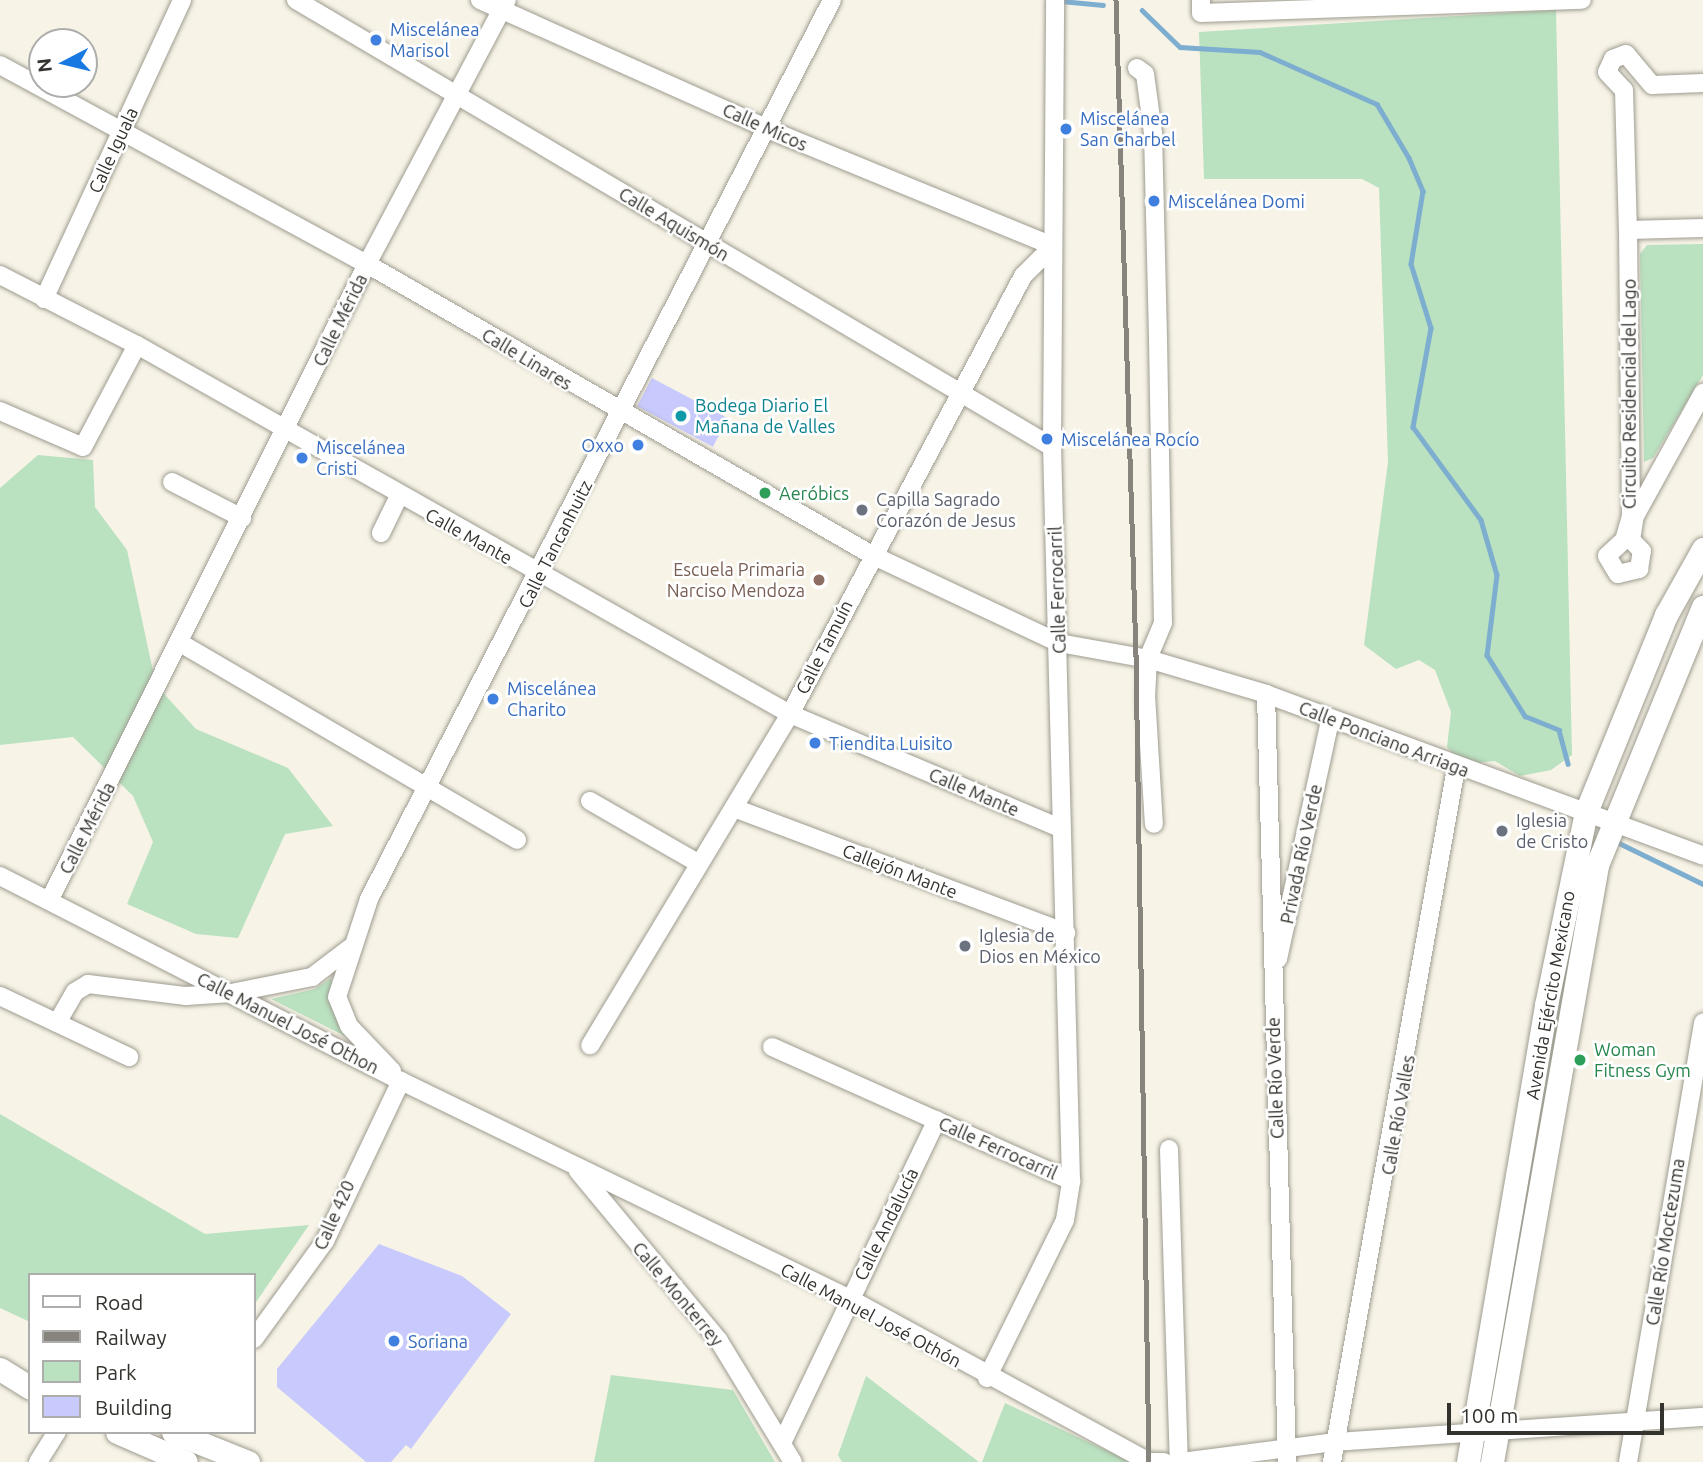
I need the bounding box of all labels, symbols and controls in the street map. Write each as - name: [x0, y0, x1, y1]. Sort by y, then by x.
- place label: Miscelánea Marisol: [390, 19, 480, 61]
- north arrow: [28, 28, 98, 98]
- marker: Miscelánea Marisol: [368, 32, 384, 48]
- text: N: [32, 57, 56, 74]
- street label: Calle Micos: [719, 99, 811, 155]
- street label: Calle Iguala: [84, 104, 142, 196]
- place label: Miscelánea San Charbel: [1080, 108, 1176, 150]
- marker: Miscelánea San Charbel: [1058, 121, 1074, 137]
- street label: Calle Aquismón: [615, 183, 733, 265]
- place label: Miscelánea Domi: [1168, 190, 1305, 212]
- marker: Miscelánea Domi: [1146, 193, 1162, 209]
- street label: Calle Mérida: [308, 270, 372, 370]
- street label: Circuito Residencial del Lago: [1618, 279, 1640, 509]
- street label: Calle Linares: [478, 324, 576, 394]
- place label: Bodega Diario El Mañana de Valles: [695, 395, 835, 438]
- marker: Bodega Diario El Mañana de Valles: [673, 408, 689, 424]
- place label: Miscelánea Rocío: [1061, 428, 1200, 450]
- marker: Miscelánea Rocío: [1039, 431, 1055, 447]
- place label: Oxxo: [581, 434, 624, 456]
- place label: Miscelánea Cristi: [316, 437, 406, 480]
- marker: Oxxo: [630, 437, 646, 453]
- marker: Miscelánea Cristi: [294, 450, 310, 466]
- street label: Calle Tancanhuitz: [513, 476, 597, 612]
- place label: Aeróbics: [779, 482, 849, 504]
- marker: Aeróbics: [757, 485, 773, 501]
- place label: Capilla Sagrado Corazón de Jesus: [876, 489, 1016, 532]
- marker: Capilla Sagrado Corazón de Jesus: [854, 502, 870, 518]
- street label: Calle Mante: [422, 503, 516, 569]
- street label: Calle Ferrocarril: [1044, 526, 1070, 654]
- place label: Escuela Primaria Narciso Mendoza: [667, 559, 805, 602]
- marker: Escuela Primaria Narciso Mendoza: [811, 572, 827, 588]
- street label: Calle Tamuín: [791, 596, 857, 698]
- place label: Miscelánea Charito: [507, 678, 597, 720]
- marker: Miscelánea Charito: [485, 691, 501, 707]
- street label: Calle Ponciano Arriaga: [1296, 697, 1472, 781]
- place label: Tiendita Luisito: [829, 732, 953, 754]
- marker: Tiendita Luisito: [807, 735, 823, 751]
- street label: Calle Mante: [926, 763, 1022, 821]
- street label: Calle Mérida: [55, 778, 119, 878]
- street label: Privada Río Verde: [1276, 782, 1326, 926]
- place label: Iglesia de Cristo: [1516, 810, 1588, 852]
- marker: Iglesia de Cristo: [1494, 823, 1510, 839]
- street label: Callejón Mante: [840, 839, 960, 903]
- street label: Avenida Ejército Mexicano: [1521, 889, 1579, 1101]
- place label: Iglesia de Dios en México: [979, 925, 1101, 968]
- marker: Iglesia de Dios en México: [957, 938, 973, 954]
- street label: Calle Manuel José Othon: [193, 968, 383, 1078]
- street label: Calle Río Verde: [1262, 1017, 1288, 1139]
- place label: Woman Fitness Gym: [1594, 1039, 1691, 1082]
- marker: Woman Fitness Gym: [1572, 1052, 1588, 1068]
- street label: Calle Río Valles: [1377, 1053, 1419, 1177]
- street label: Calle Ferrocarril: [935, 1112, 1061, 1184]
- street label: Calle Río Moctezuma: [1641, 1157, 1689, 1327]
- street label: Calle Andalucía: [849, 1164, 923, 1284]
- street label: Calle 420: [309, 1177, 359, 1253]
- street label: Calle Monterrey: [628, 1237, 728, 1351]
- street label: Calle Manuel José Othón: [777, 1258, 965, 1372]
- legend: [28, 1273, 256, 1434]
- text: Road: [95, 1290, 143, 1314]
- text: Railway: [95, 1325, 167, 1349]
- place label: Soriana: [408, 1330, 468, 1352]
- marker: Soriana: [386, 1333, 402, 1349]
- text: Park: [95, 1360, 137, 1384]
- scale bar: [1451, 1388, 1668, 1432]
- text: Building: [95, 1395, 172, 1419]
- text: 100 m: [1460, 1403, 1518, 1427]

